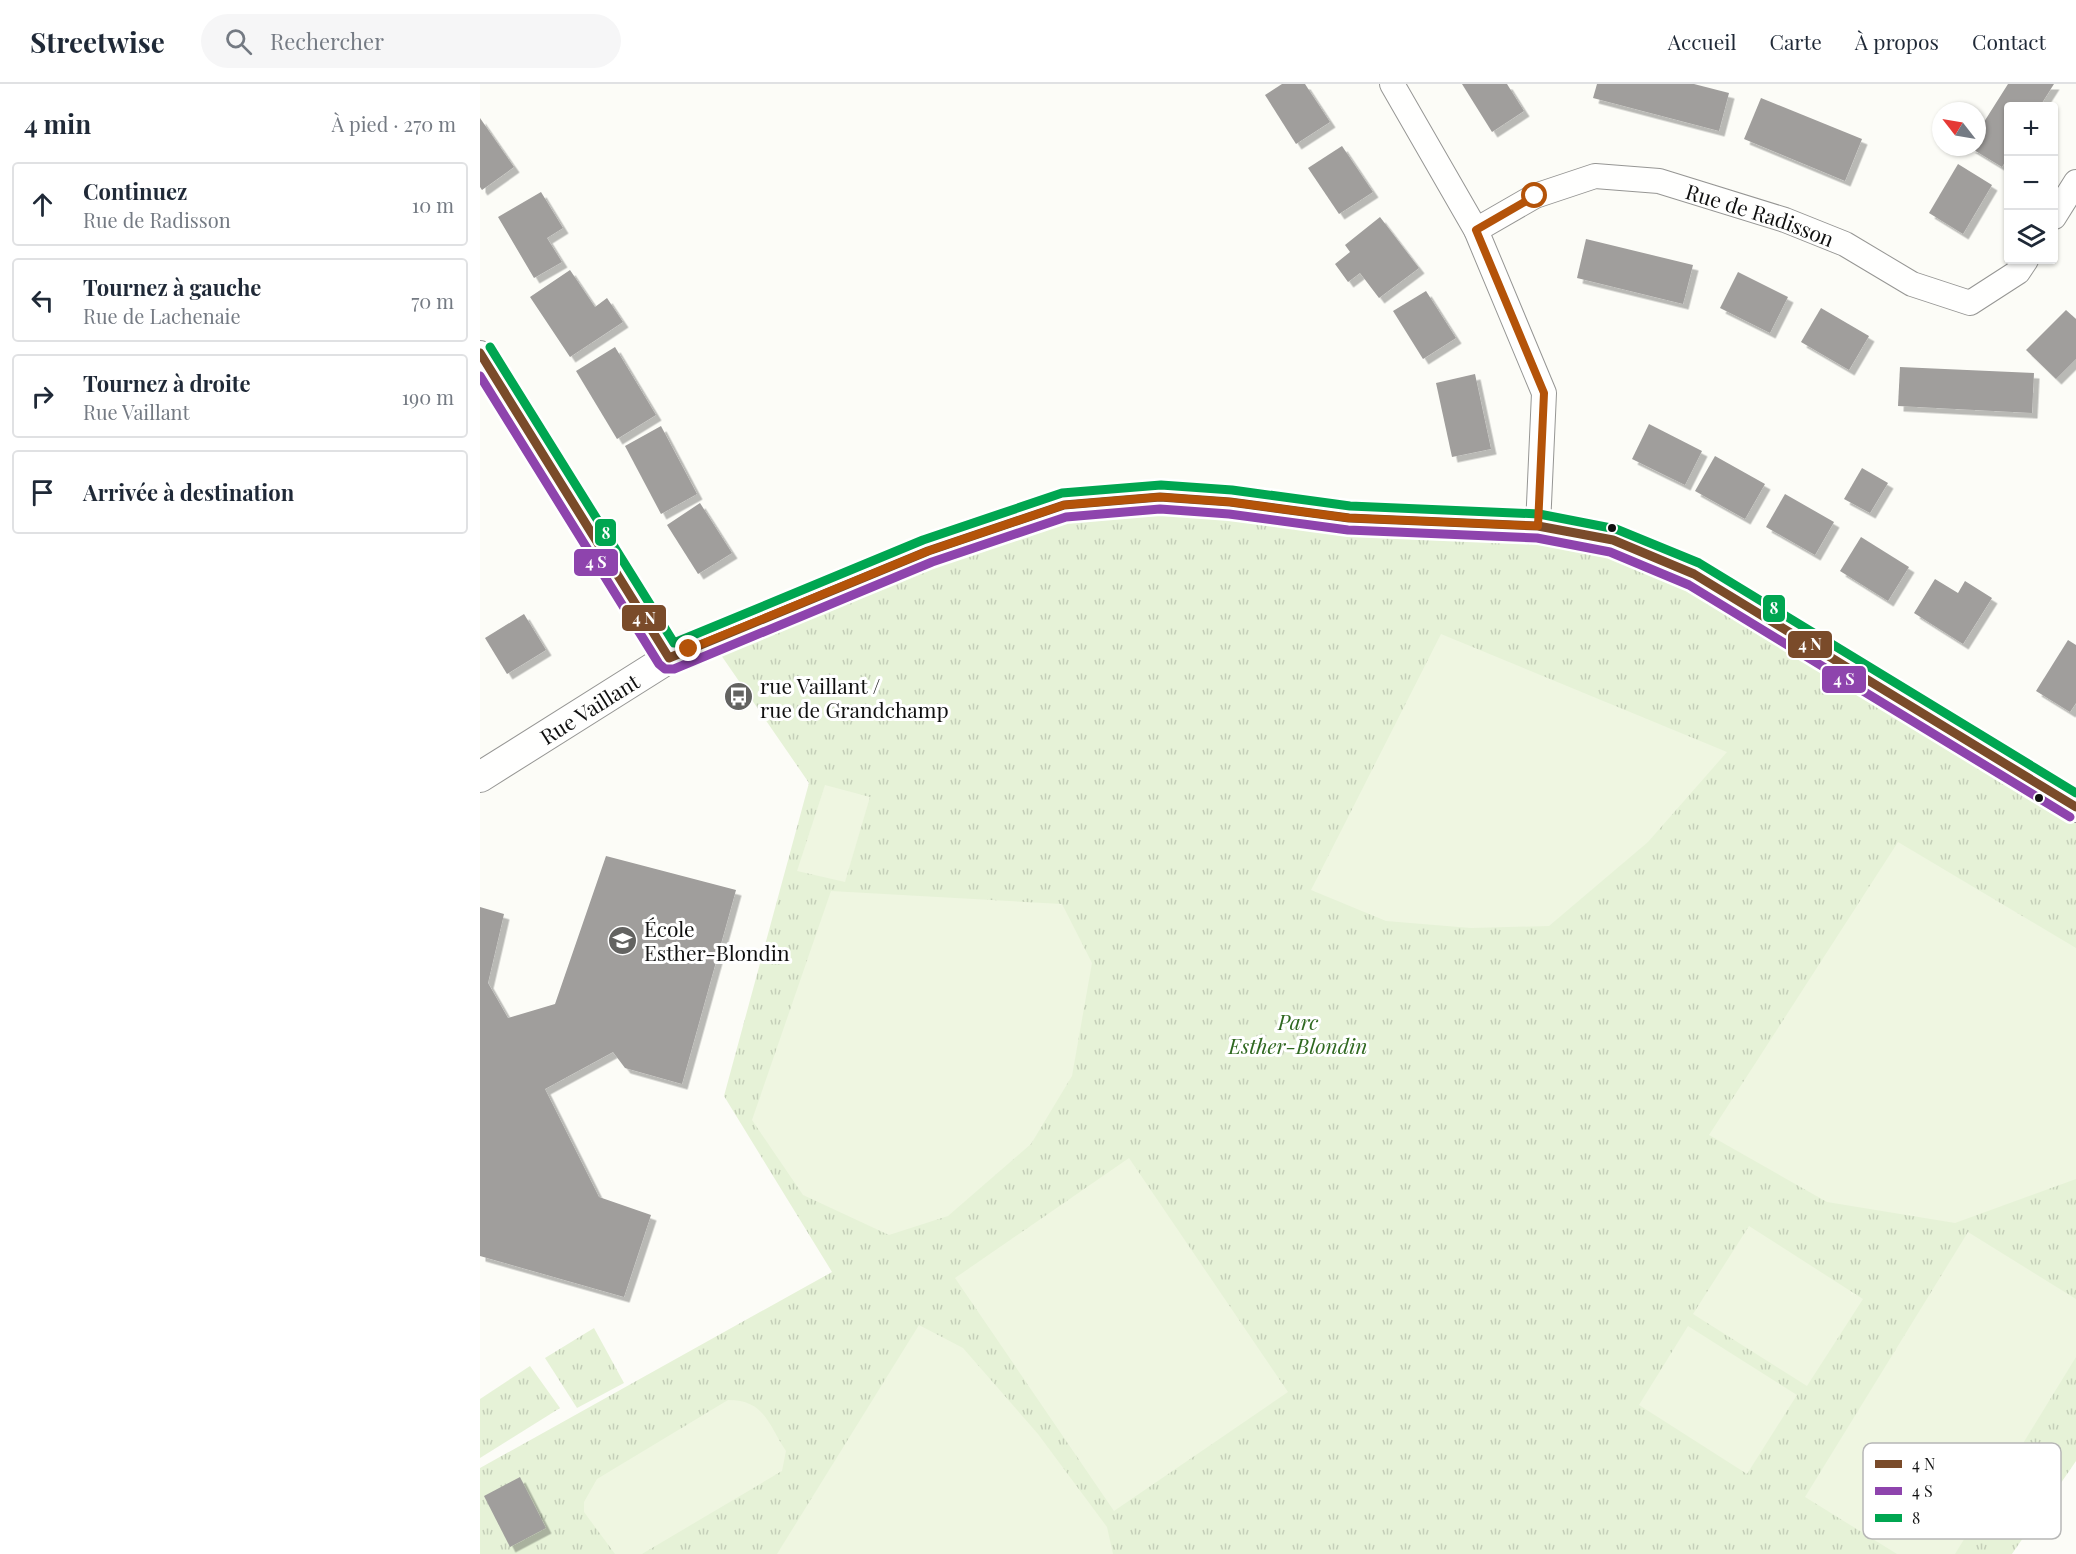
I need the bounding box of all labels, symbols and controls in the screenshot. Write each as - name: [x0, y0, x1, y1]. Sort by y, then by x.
- search box: [201, 14, 621, 68]
- text: Streetwise: [30, 23, 165, 60]
- icon: search: [222, 25, 255, 58]
- text: Rechercher: [270, 26, 384, 56]
- text: Accueil: [1668, 27, 1736, 55]
- text: Carte: [1769, 27, 1822, 55]
- text: À propos: [1855, 27, 1939, 55]
- text: Contact: [1972, 27, 2046, 55]
- north arrow: [1932, 102, 1986, 156]
- map controls: [2004, 102, 2058, 264]
- button: +: [2004, 102, 2058, 156]
- text: 4 min: [24, 106, 91, 141]
- text: À pied · 270 m: [332, 110, 456, 137]
- button: −: [2004, 156, 2058, 210]
- text: Continuez: [83, 176, 187, 206]
- street label: Rue de Radisson: [1683, 176, 1839, 253]
- route start: [1521, 182, 1547, 208]
- icon: ahead: [26, 188, 59, 221]
- text: 10 m: [412, 191, 454, 218]
- text: Rue de Radisson: [83, 206, 231, 233]
- button: layers: [2004, 210, 2058, 264]
- text: Tournez à gauche: [83, 272, 261, 302]
- icon: left: [26, 284, 59, 317]
- text: 70 m: [411, 287, 454, 314]
- text: Rue de Lachenaie: [83, 302, 241, 329]
- text: Tournez à droite: [83, 368, 251, 398]
- icon: right: [26, 380, 59, 413]
- text: 190 m: [402, 383, 454, 410]
- text: Rue Vaillant: [83, 398, 190, 425]
- icon: arrive: [26, 476, 59, 509]
- text: Arrivée à destination: [83, 477, 294, 507]
- line badge: 8: [594, 518, 617, 547]
- text: 8: [602, 522, 611, 543]
- unlabelled marker: [1606, 522, 1618, 534]
- line badge: 4 S: [573, 548, 619, 577]
- text: 4 S: [585, 551, 607, 572]
- line badge: 8: [1762, 594, 1786, 623]
- text: 8: [1770, 597, 1779, 618]
- line badge: 4 N: [621, 604, 667, 632]
- text: 4 N: [632, 607, 656, 628]
- line badge: 4 N: [1787, 630, 1833, 659]
- text: 4 N: [1798, 633, 1822, 654]
- route end: [675, 635, 701, 661]
- line badge: 4 S: [1821, 665, 1867, 694]
- street label: Rue Vaillant: [534, 666, 645, 750]
- text: 4 S: [1833, 668, 1855, 689]
- place label: rue Vaillant / rue de Grandchamp: [760, 671, 949, 723]
- bus stop icon: rue Vaillant / rue de Grandchamp: [723, 681, 755, 713]
- unlabelled marker: [2033, 792, 2045, 804]
- place label: École Esther-Blondin: [644, 914, 790, 966]
- school or university icon: École Esther-Blondin: [607, 924, 639, 956]
- park label: Parc Esther-Blondin: [1227, 1007, 1368, 1059]
- legend: [1863, 1443, 2061, 1539]
- text: 4 N: [1912, 1453, 1935, 1474]
- text: 4 S: [1912, 1480, 1933, 1501]
- text: 8: [1912, 1507, 1920, 1528]

